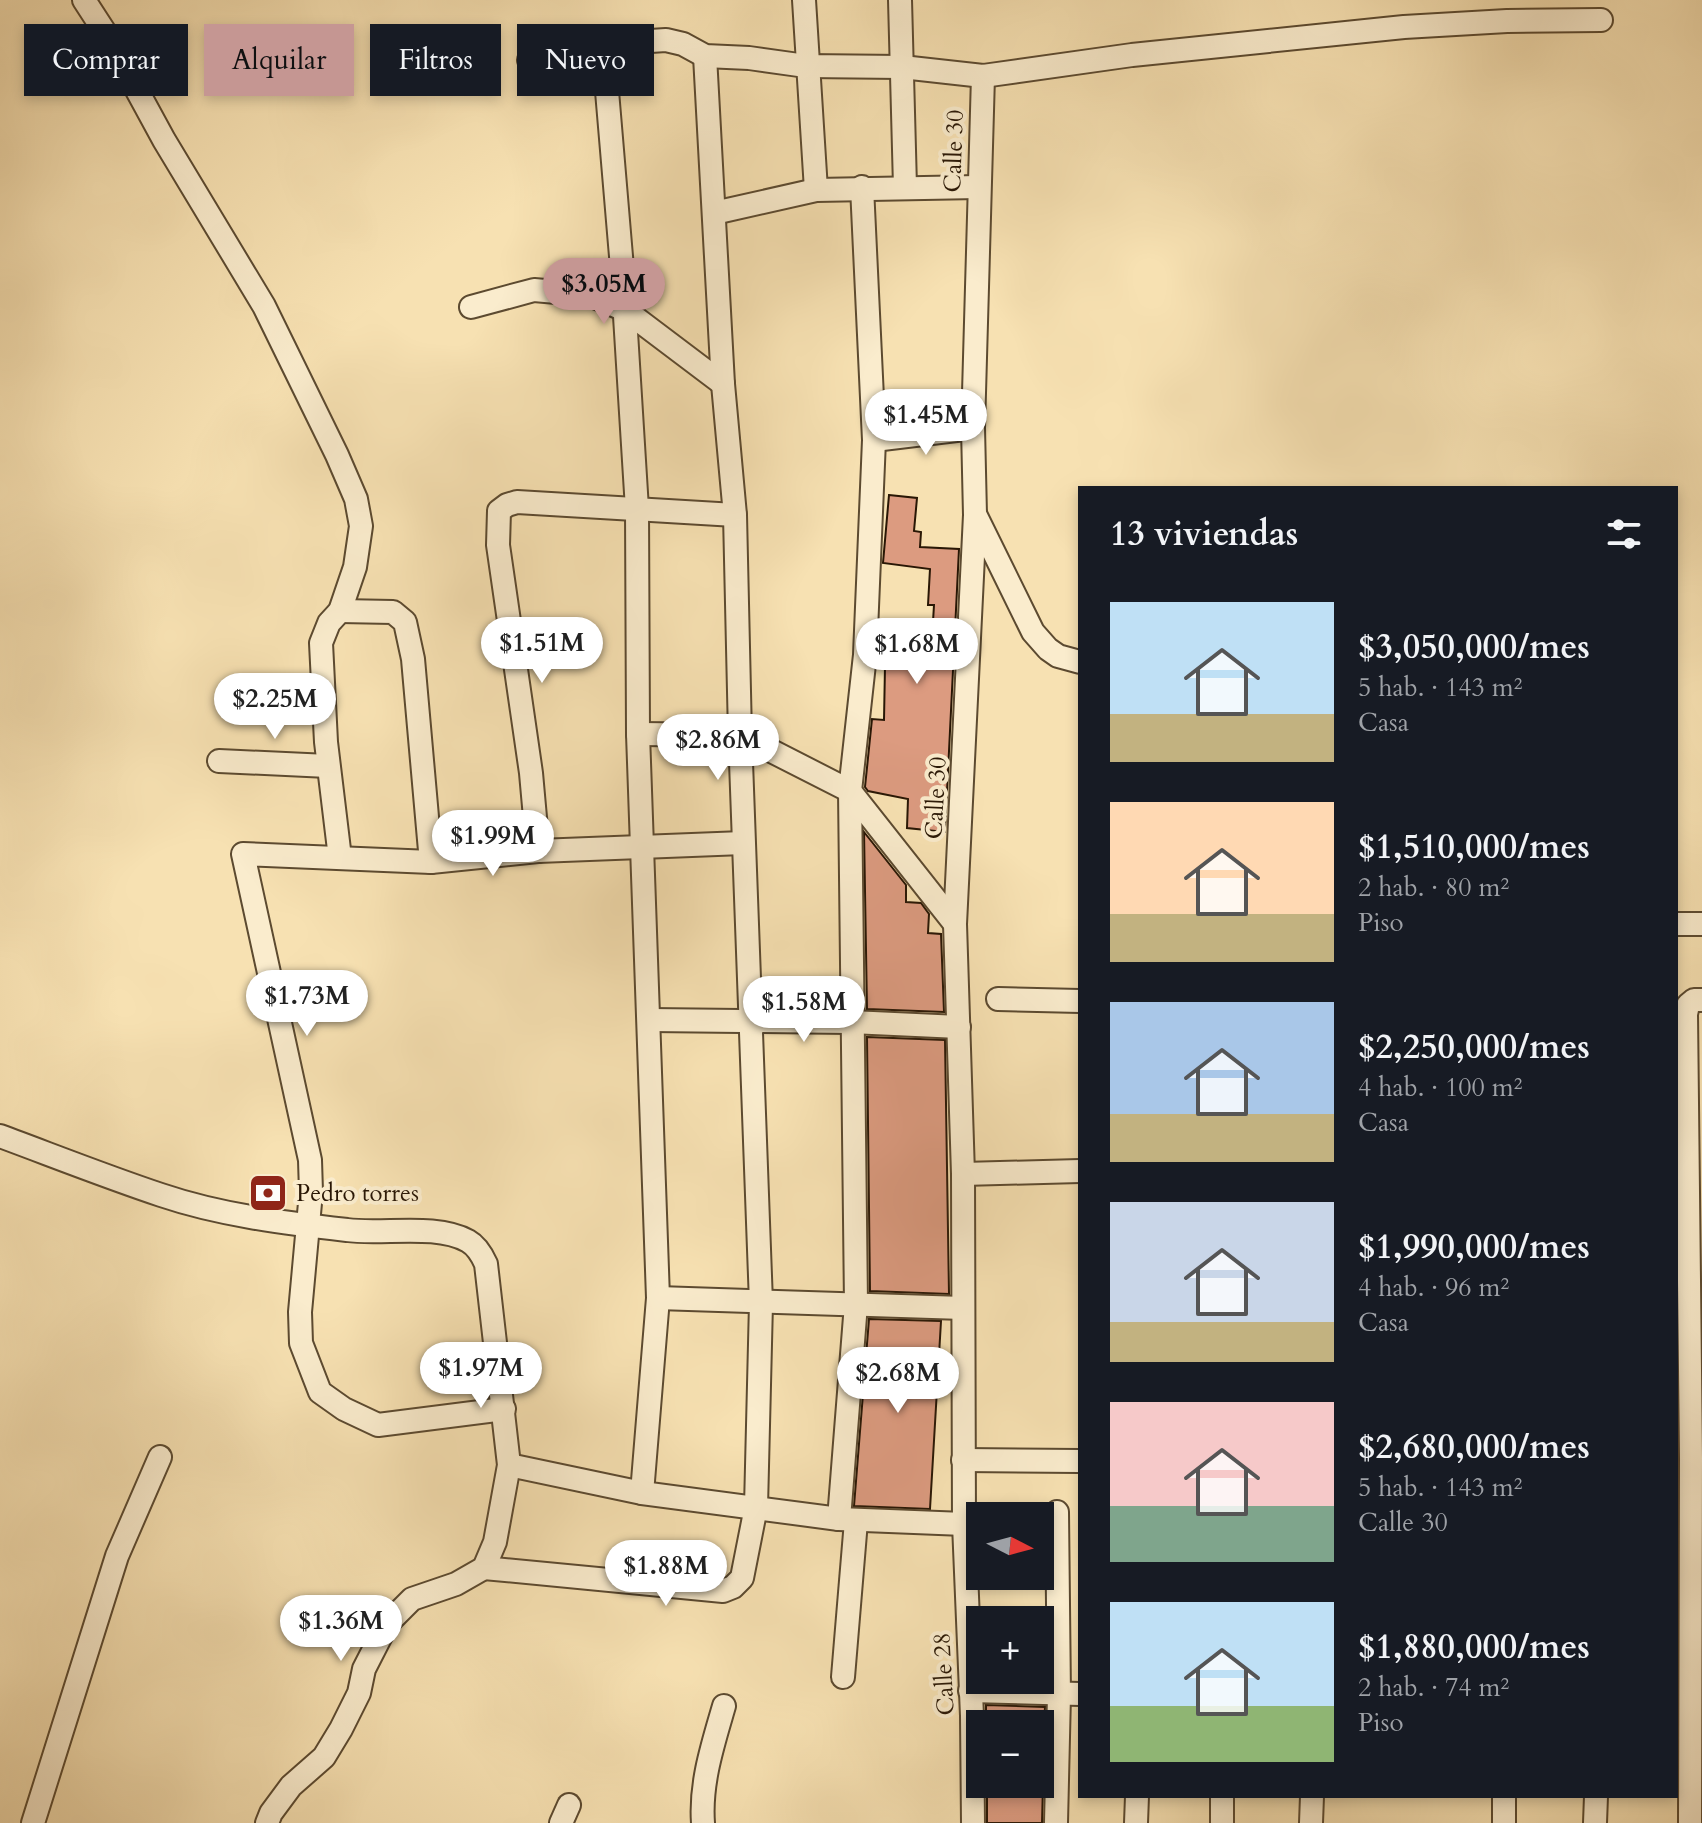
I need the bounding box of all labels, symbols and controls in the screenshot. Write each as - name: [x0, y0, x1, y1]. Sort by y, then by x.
- chip: Comprar: [24, 24, 188, 96]
- chip: Alquilar: [204, 24, 354, 96]
- chip: Filtros: [370, 24, 501, 96]
- chip: Nuevo: [517, 24, 654, 96]
- street label: Calle 30: [936, 109, 972, 193]
- pin: $3.05M: [539, 258, 669, 326]
- text: $3.05M: [561, 266, 647, 301]
- pin: $1.45M: [861, 389, 991, 457]
- text: $1.45M: [883, 397, 969, 432]
- text: 13 viviendas: [1110, 511, 1298, 557]
- icon: filters: [1602, 512, 1646, 556]
- pin: $1.51M: [477, 617, 607, 685]
- pin: $1.68M: [852, 618, 982, 686]
- text: $3,050,000/mes: [1358, 624, 1590, 670]
- text: $1.51M: [499, 625, 585, 660]
- text: $1.68M: [874, 626, 960, 661]
- icon: home: [1174, 634, 1270, 730]
- text: 5 hab. · 143 m²: [1358, 670, 1523, 705]
- pin: $2.25M: [210, 673, 340, 741]
- text: $2.25M: [232, 681, 318, 716]
- text: Casa: [1358, 705, 1409, 740]
- pin: $2.86M: [653, 714, 783, 782]
- text: $2.86M: [675, 722, 761, 757]
- street label: Calle 30: [917, 756, 955, 840]
- pin: $1.99M: [428, 810, 558, 878]
- text: $1.99M: [450, 818, 536, 853]
- text: $1,510,000/mes: [1358, 824, 1590, 870]
- icon: home: [1174, 834, 1270, 930]
- text: 2 hab. · 80 m²: [1358, 870, 1509, 905]
- text: Piso: [1358, 905, 1403, 940]
- pin: $1.73M: [242, 970, 372, 1038]
- pin: $1.58M: [739, 976, 869, 1044]
- text: $1.73M: [264, 978, 350, 1013]
- text: $1.58M: [761, 984, 847, 1019]
- text: $2,250,000/mes: [1358, 1024, 1590, 1070]
- icon: home: [1174, 1034, 1270, 1130]
- text: 4 hab. · 100 m²: [1358, 1070, 1523, 1105]
- text: Casa: [1358, 1105, 1409, 1140]
- bank icon: Pedro torres: [247, 1172, 289, 1214]
- place label: Pedro torres: [296, 1177, 419, 1210]
- text: $1,990,000/mes: [1358, 1224, 1590, 1270]
- icon: home: [1174, 1234, 1270, 1330]
- text: 4 hab. · 96 m²: [1358, 1270, 1509, 1305]
- text: Casa: [1358, 1305, 1409, 1340]
- pin: $1.97M: [416, 1342, 546, 1410]
- pin: $2.68M: [833, 1347, 963, 1415]
- text: $1.97M: [438, 1350, 524, 1385]
- text: $2.68M: [855, 1355, 941, 1390]
- text: $2,680,000/mes: [1358, 1424, 1590, 1470]
- icon: home: [1174, 1434, 1270, 1530]
- text: 5 hab. · 143 m²: [1358, 1470, 1523, 1505]
- north arrow: [966, 1502, 1054, 1590]
- map controls: [966, 1502, 1054, 1798]
- text: Calle 30: [1358, 1505, 1448, 1540]
- pin: $1.88M: [601, 1540, 731, 1608]
- text: $1.88M: [623, 1548, 709, 1583]
- pin: $1.36M: [276, 1595, 406, 1663]
- text: $1.36M: [298, 1603, 384, 1638]
- button: +: [966, 1606, 1054, 1694]
- text: $1,880,000/mes: [1358, 1624, 1590, 1670]
- street label: Calle 28: [925, 1632, 963, 1716]
- icon: home: [1174, 1634, 1270, 1730]
- text: 2 hab. · 74 m²: [1358, 1670, 1509, 1705]
- text: Piso: [1358, 1705, 1403, 1740]
- button: −: [966, 1710, 1054, 1798]

